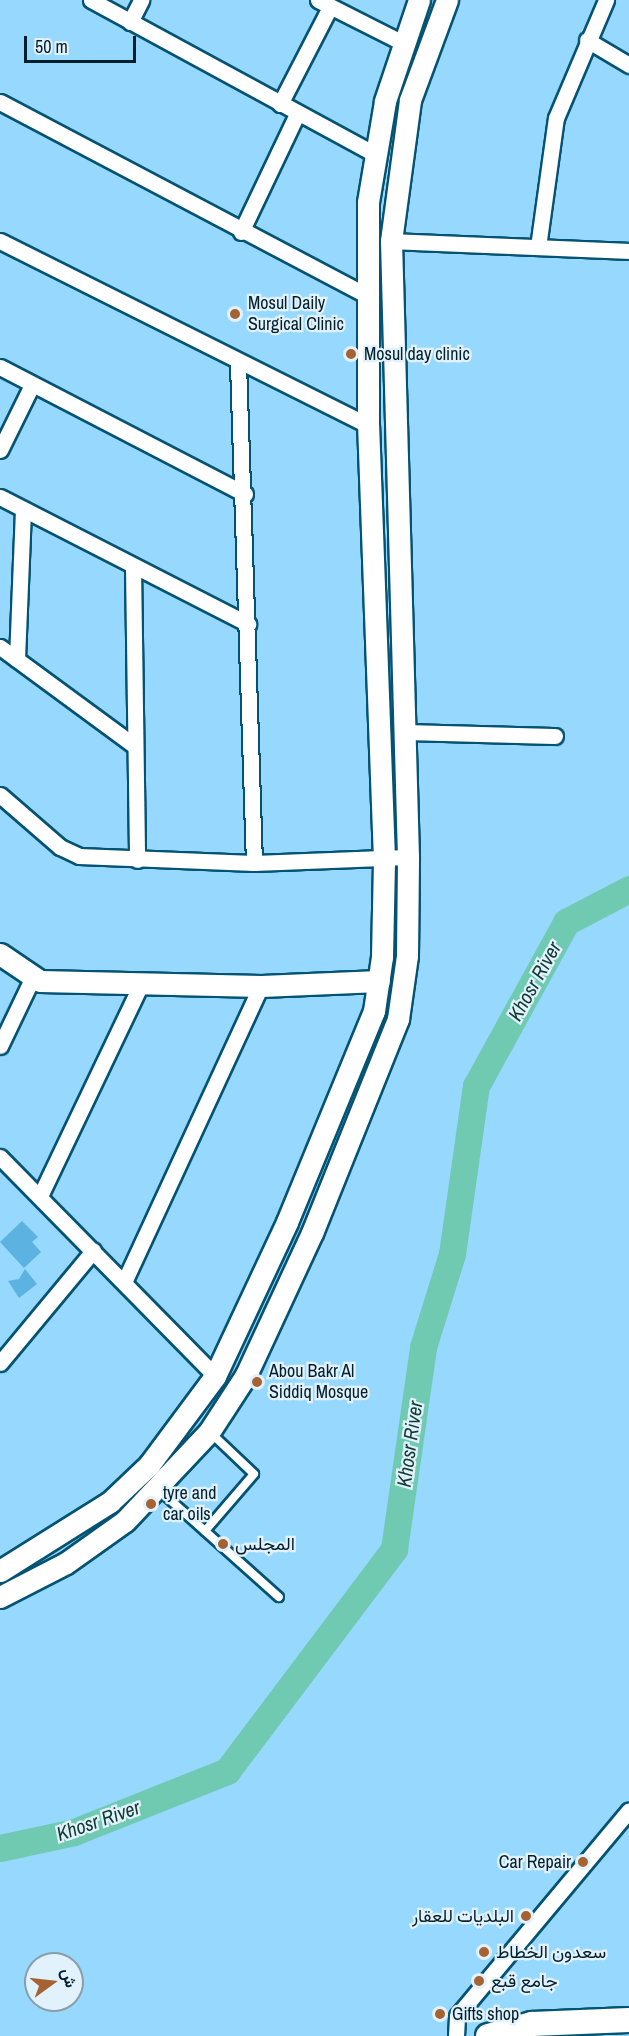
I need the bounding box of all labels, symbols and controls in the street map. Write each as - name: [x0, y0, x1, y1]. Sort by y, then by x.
- scale bar: [27, 24, 140, 62]
- text: 50 m: [35, 34, 68, 59]
- place label: Mosul Daily Surgical Clinic: [248, 293, 344, 336]
- marker: Mosul Daily Surgical Clinic: [226, 305, 244, 323]
- place label: Mosul day clinic: [364, 343, 470, 365]
- marker: Mosul day clinic: [342, 345, 360, 363]
- water label: Khosr River: [503, 937, 565, 1025]
- place label: Abou Bakr Al Siddiq Mosque: [269, 1361, 368, 1404]
- marker: Abou Bakr Al Siddiq Mosque: [250, 1375, 264, 1389]
- water label: Khosr River: [391, 1399, 427, 1489]
- place label: tyre and car oils: [163, 1483, 216, 1526]
- marker: tyre and car oils: [144, 1497, 158, 1511]
- place label: المجلس: [235, 1533, 295, 1555]
- marker: المجلس: [216, 1537, 230, 1551]
- water label: Khosr River: [53, 1795, 143, 1845]
- place label: Car Repair: [499, 1851, 571, 1873]
- marker: Car Repair: [576, 1855, 590, 1869]
- place label: البلديات للعقار: [412, 1905, 514, 1927]
- marker: البلديات للعقار: [519, 1909, 533, 1923]
- place label: سعدون الخطاط: [496, 1941, 606, 1963]
- marker: سعدون الخطاط: [477, 1945, 491, 1959]
- north arrow: [24, 1952, 84, 2012]
- text: ش: [56, 1966, 83, 1990]
- place label: جامع قبع: [491, 1970, 558, 1992]
- marker: جامع قبع: [472, 1974, 486, 1988]
- place label: Gifts shop: [452, 2003, 519, 2025]
- marker: Gifts shop: [433, 2007, 447, 2021]

